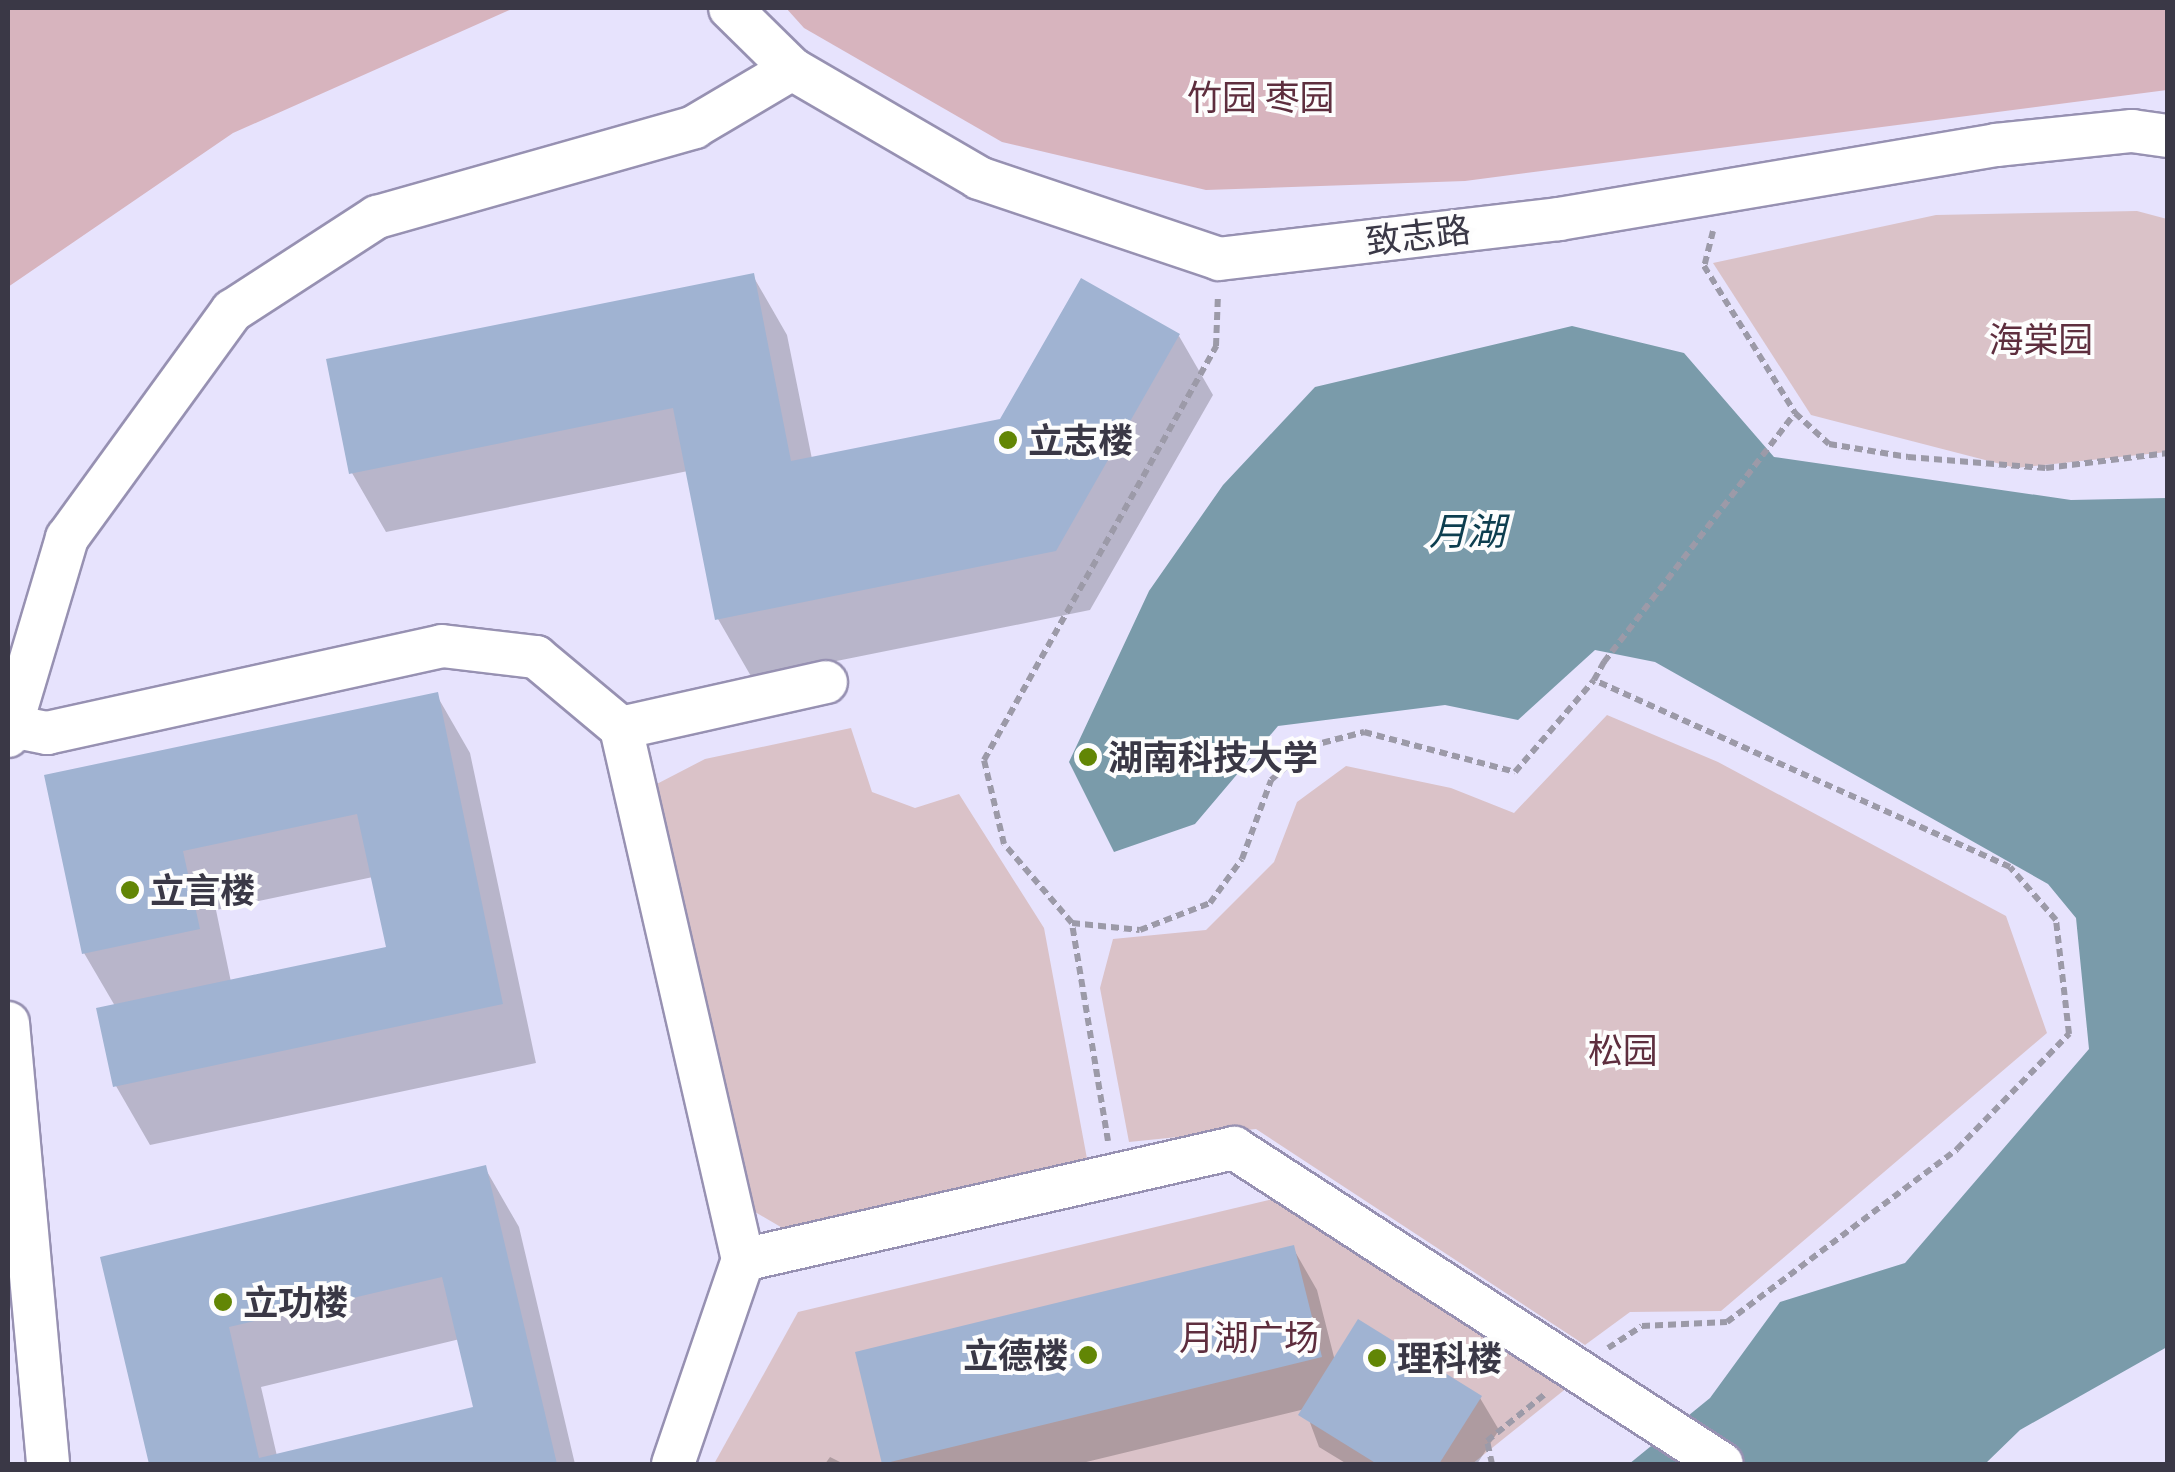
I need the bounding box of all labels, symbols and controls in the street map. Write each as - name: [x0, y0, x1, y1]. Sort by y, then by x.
- park label: 竹园 枣园: [1187, 76, 1335, 118]
- street label: 致志路: [1363, 208, 1473, 262]
- park label: 海棠园: [1989, 318, 2093, 360]
- place label: 立志楼: [1028, 419, 1133, 461]
- marker: 立志楼: [997, 429, 1019, 451]
- water label: 月湖: [1429, 508, 1505, 554]
- place label: 湖南科技大学: [1108, 736, 1318, 778]
- marker: 湖南科技大学: [1077, 746, 1099, 768]
- place label: 立言楼: [150, 869, 255, 911]
- marker: 立言楼: [119, 879, 141, 901]
- park label: 松园: [1588, 1029, 1658, 1071]
- place label: 立功楼: [243, 1281, 348, 1323]
- marker: 立功楼: [212, 1291, 234, 1313]
- park label: 月湖广场: [1179, 1316, 1319, 1358]
- place label: 立德楼: [963, 1334, 1068, 1376]
- place label: 理科楼: [1397, 1337, 1502, 1379]
- marker: 立德楼: [1077, 1344, 1099, 1366]
- marker: 理科楼: [1366, 1347, 1388, 1369]

